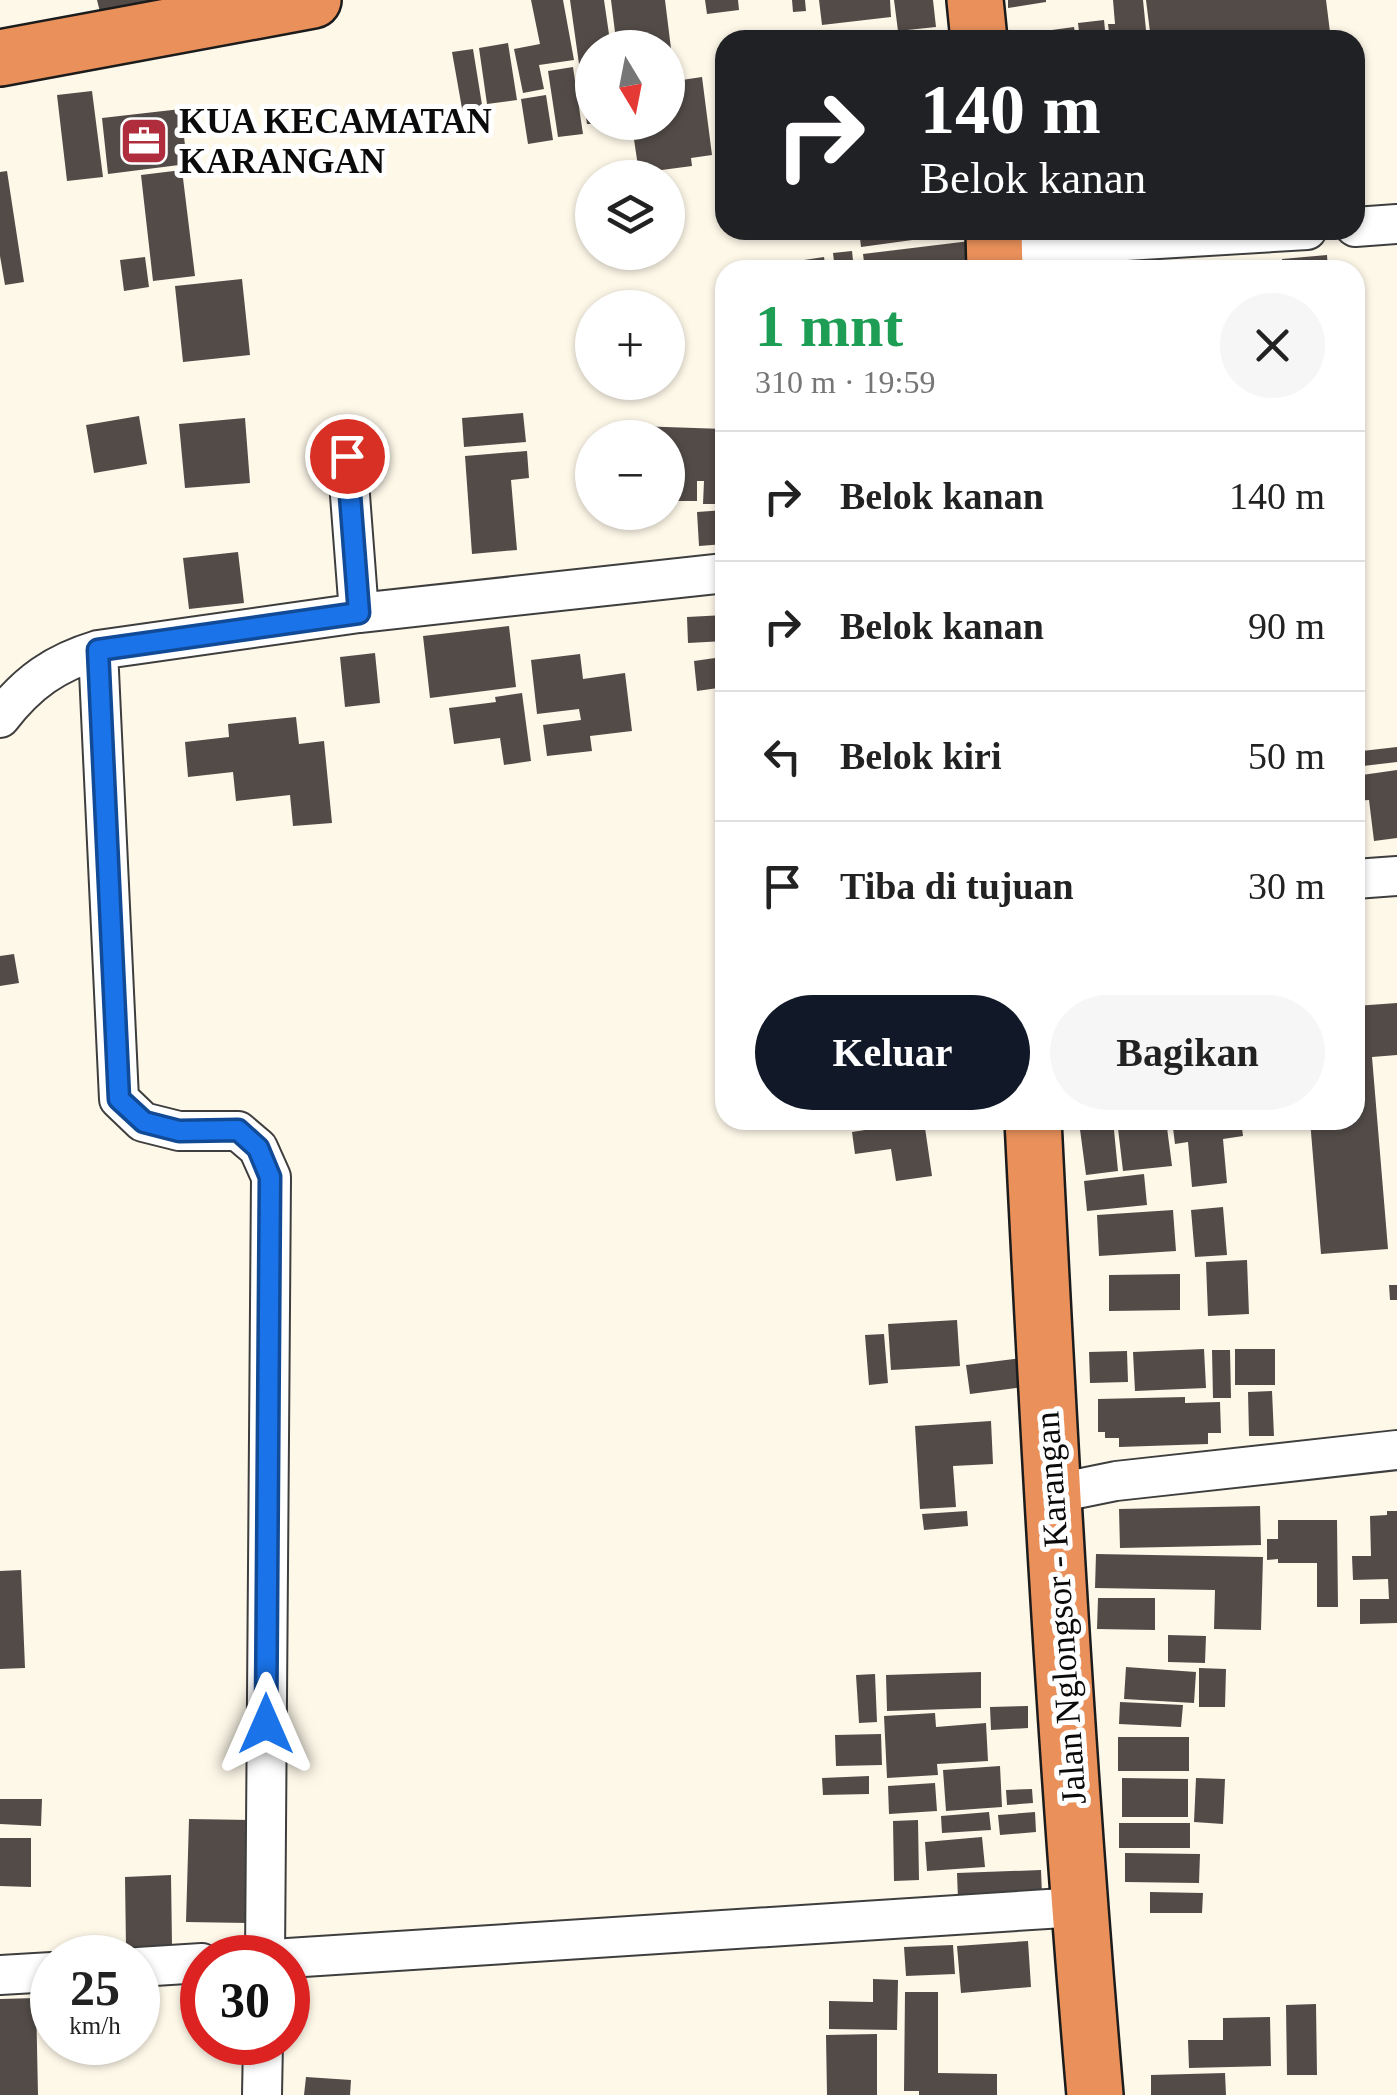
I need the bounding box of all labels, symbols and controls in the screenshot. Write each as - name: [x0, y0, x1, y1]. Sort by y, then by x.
- north arrow: [575, 30, 685, 140]
- map controls: [575, 30, 685, 530]
- icon: right: [755, 70, 885, 200]
- text: 140 m: [920, 71, 1101, 148]
- place label: KUA KECAMATAN KARANGAN: [179, 102, 492, 181]
- office icon: KUA KECAMATAN KARANGAN: [118, 115, 170, 167]
- text: Belok kanan: [920, 153, 1146, 203]
- button: layers: [575, 160, 685, 270]
- button: +: [575, 290, 685, 400]
- text: 1 mnt: [755, 293, 903, 359]
- button: close: [1220, 293, 1325, 398]
- text: 310 m · 19:59: [755, 364, 935, 400]
- pin: [305, 414, 390, 499]
- button: −: [575, 420, 685, 530]
- icon: arrive: [320, 429, 375, 484]
- icon: right: [755, 469, 810, 524]
- text: Belok kanan: [840, 475, 1044, 517]
- text: 140 m: [1229, 475, 1325, 517]
- icon: right: [755, 599, 810, 654]
- text: Belok kanan: [840, 605, 1044, 647]
- text: 90 m: [1248, 605, 1325, 647]
- icon: left: [755, 729, 810, 784]
- text: Belok kiri: [840, 735, 1002, 777]
- text: 50 m: [1248, 735, 1325, 777]
- icon: arrive: [755, 859, 810, 914]
- text: Tiba di tujuan: [840, 865, 1074, 907]
- text: 30 m: [1248, 865, 1325, 907]
- button: Keluar: [755, 995, 1030, 1110]
- button: Bagikan: [1050, 995, 1325, 1110]
- street label: Jalan Nglongsor - Karangan: [1027, 1410, 1094, 1806]
- position arrow: [214, 1672, 318, 1776]
- speed limit sign: 30: [180, 1935, 310, 2065]
- text: 25: [70, 1960, 120, 2016]
- text: km/h: [69, 2012, 121, 2039]

